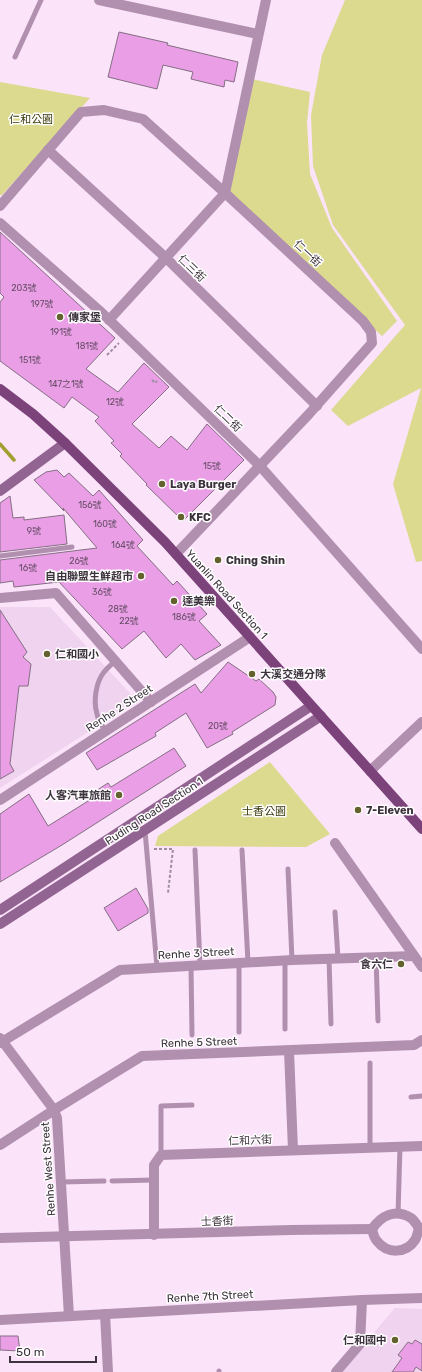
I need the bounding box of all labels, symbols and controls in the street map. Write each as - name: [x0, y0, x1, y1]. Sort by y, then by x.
- park label: 仁和公園: [9, 113, 53, 126]
- street label: 仁一街: [291, 237, 324, 269]
- street label: 仁三街: [175, 252, 208, 284]
- house number: 203號: [11, 283, 37, 293]
- house number: 197號: [31, 299, 53, 309]
- place label: 傳家堡: [68, 311, 101, 324]
- marker: 傳家堡: [55, 312, 65, 322]
- house number: 191號: [50, 327, 72, 337]
- house number: 181號: [76, 341, 98, 351]
- house number: 151號: [19, 355, 41, 365]
- house number: 147之1號: [48, 379, 84, 389]
- house number: 12號: [106, 397, 124, 407]
- street label: 仁二街: [211, 402, 244, 434]
- house number: 15號: [203, 461, 221, 471]
- place label: Laya Burger: [170, 478, 236, 491]
- marker: Laya Burger: [157, 479, 167, 489]
- house number: 156號: [78, 500, 102, 510]
- place label: KFC: [189, 511, 211, 524]
- marker: KFC: [176, 512, 186, 522]
- house number: 160號: [93, 519, 117, 529]
- house number: 9號: [27, 526, 41, 536]
- house number: 164號: [111, 540, 135, 550]
- street label: Yuanlin Road Section 1: [183, 547, 270, 642]
- place label: Ching Shin: [226, 554, 285, 567]
- marker: Ching Shin: [213, 555, 223, 565]
- house number: 26號: [69, 556, 89, 566]
- house number: 16號: [19, 563, 37, 573]
- place label: 自由聯盟生鮮超市: [45, 570, 133, 583]
- marker: 自由聯盟生鮮超市: [136, 571, 146, 581]
- house number: 36號: [92, 587, 112, 597]
- place label: 達美樂: [182, 595, 215, 608]
- marker: 達美樂: [169, 596, 179, 606]
- house number: 28號: [108, 604, 128, 614]
- house number: 186號: [172, 612, 196, 622]
- house number: 22號: [119, 616, 139, 626]
- place label: 仁和國小: [55, 648, 99, 661]
- marker: 仁和國小: [42, 649, 52, 659]
- place label: 大溪交通分隊: [260, 668, 326, 681]
- marker: 大溪交通分隊: [247, 669, 257, 679]
- street label: Renhe 2 Street: [84, 682, 155, 735]
- house number: 20號: [208, 721, 228, 731]
- street label: Puding Road Section 1: [103, 775, 206, 848]
- place label: 人客汽車旅館: [45, 789, 111, 802]
- marker: 人客汽車旅館: [114, 790, 124, 800]
- place label: 7-Eleven: [366, 804, 414, 817]
- park label: 士香公園: [242, 805, 286, 818]
- marker: 7-Eleven: [353, 805, 363, 815]
- street label: Renhe 3 Street: [157, 945, 235, 962]
- place label: 食六仁: [360, 958, 393, 971]
- marker: 食六仁: [396, 959, 406, 969]
- street label: Renhe 5 Street: [161, 1035, 238, 1050]
- street label: Renhe West Street: [39, 1121, 58, 1217]
- street label: 仁和六街: [228, 1133, 272, 1148]
- street label: 士香街: [200, 1214, 234, 1229]
- street label: Renhe 7th Street: [166, 1288, 254, 1305]
- place label: 仁和國中: [343, 1334, 387, 1347]
- marker: 仁和國中: [390, 1335, 400, 1345]
- scale bar: [10, 1338, 96, 1364]
- text: 50 m: [16, 1345, 44, 1359]

